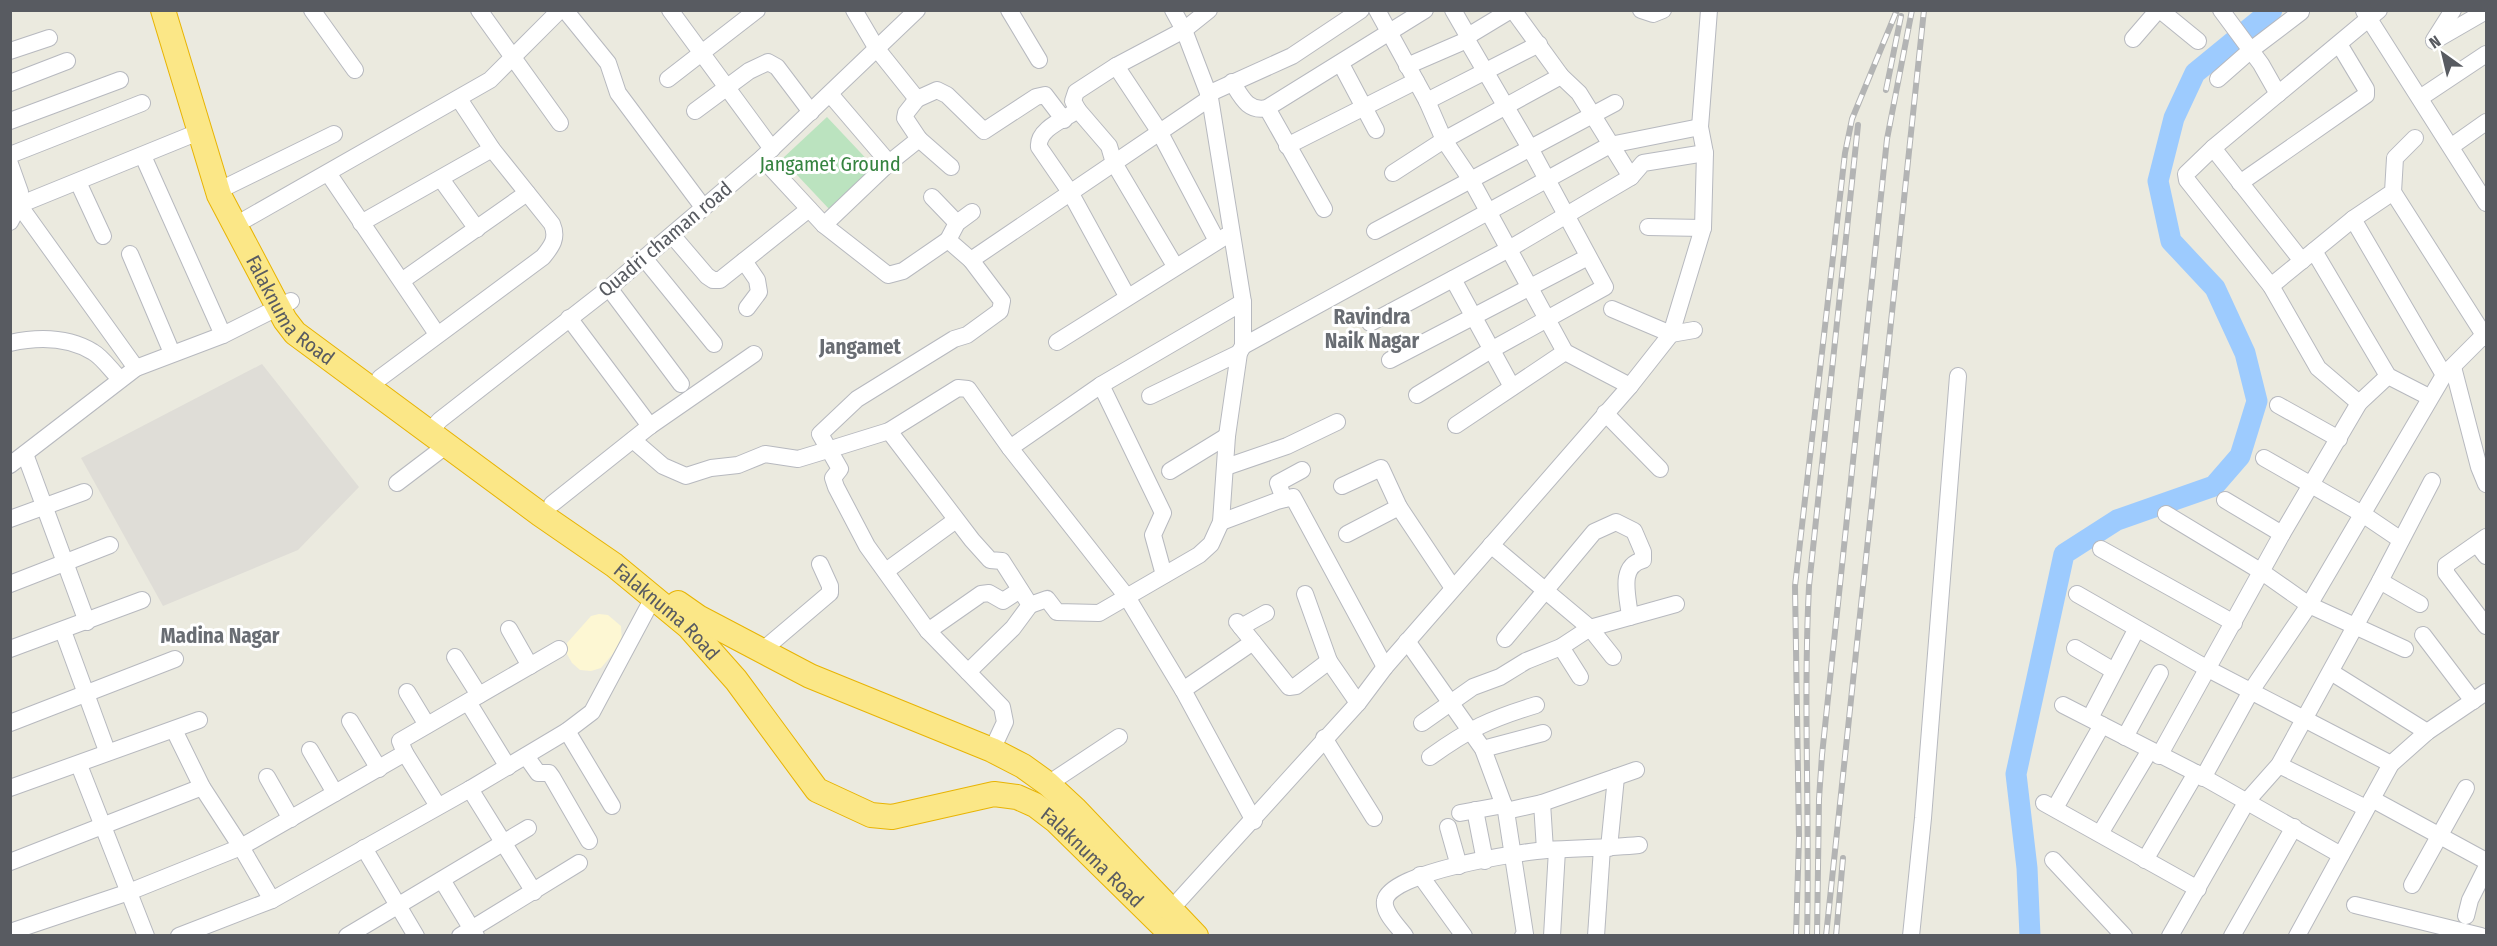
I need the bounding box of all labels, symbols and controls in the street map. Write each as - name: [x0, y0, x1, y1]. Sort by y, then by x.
- north arrow: [2413, 24, 2473, 84]
- text: N: [2426, 31, 2444, 53]
- park label: Jangamet Ground: [759, 152, 901, 176]
- street label: Quadri chaman road: [593, 176, 737, 302]
- street label: Falaknuma Road: [241, 251, 339, 370]
- district label: Ravindra Naik Nagar: [1325, 304, 1420, 354]
- district label: Jangamet: [818, 334, 902, 360]
- street label: Falaknuma Road: [609, 558, 725, 665]
- district label: Madina Nagar: [160, 623, 280, 649]
- street label: Falaknuma Road: [1036, 802, 1149, 912]

